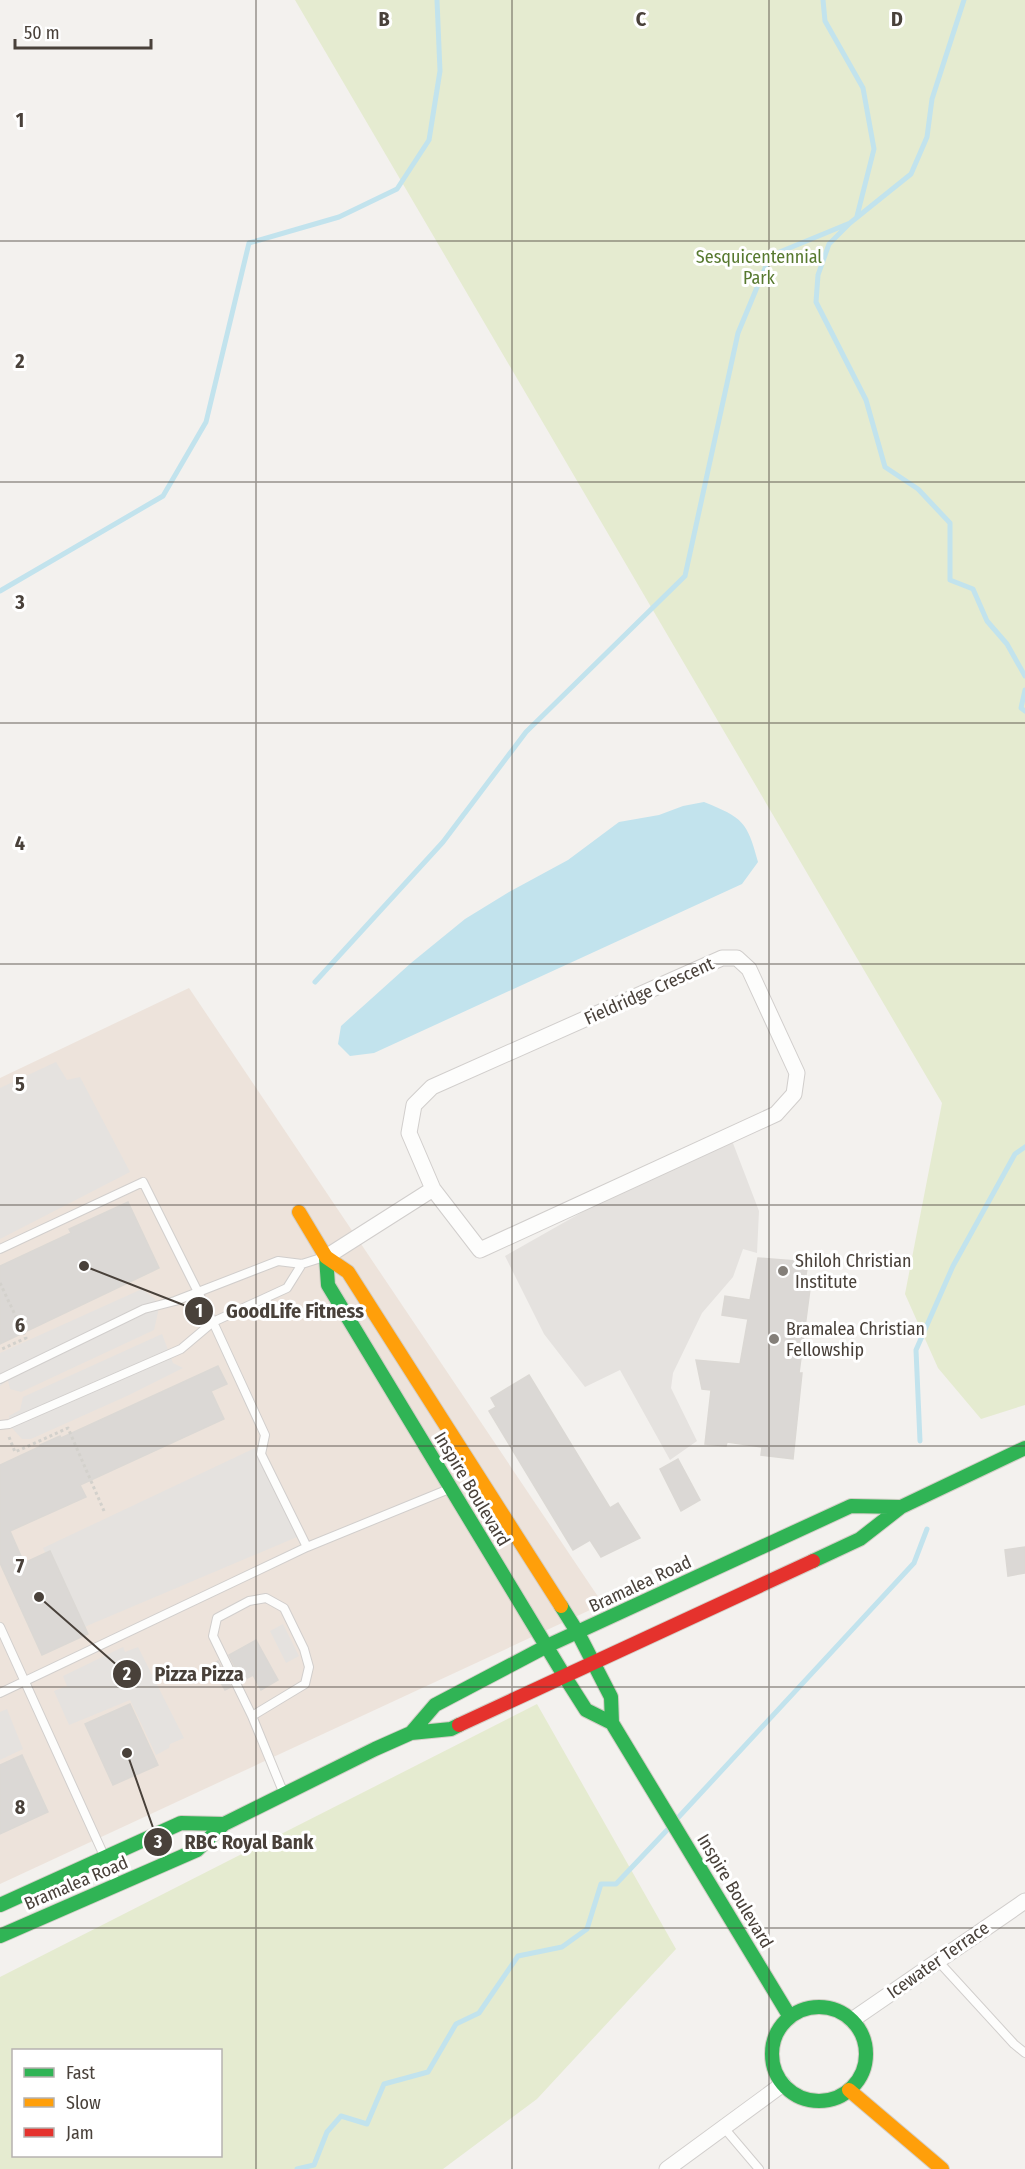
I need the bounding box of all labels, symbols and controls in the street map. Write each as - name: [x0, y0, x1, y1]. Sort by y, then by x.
- text: B: [378, 7, 390, 31]
- text: C: [636, 7, 647, 31]
- text: D: [891, 7, 903, 31]
- scale bar: [15, 12, 152, 50]
- text: 50 m: [24, 22, 60, 44]
- text: 1: [16, 108, 24, 132]
- park label: Sesquicentennial Park: [696, 246, 822, 289]
- text: 2: [14, 349, 25, 373]
- text: 3: [14, 590, 25, 614]
- text: 4: [15, 831, 25, 855]
- street label: Fieldridge Crescent: [581, 953, 717, 1029]
- text: 5: [15, 1072, 25, 1096]
- place label: Shiloh Christian Institute: [795, 1250, 911, 1293]
- marker: Shiloh Christian Institute: [776, 1264, 790, 1278]
- callout: GoodLife Fitness: [184, 1292, 376, 1330]
- text: GoodLife Fitness: [226, 1299, 364, 1323]
- text: 1: [195, 1300, 203, 1322]
- text: 6: [15, 1313, 25, 1337]
- place label: Bramalea Christian Fellowship: [786, 1318, 925, 1361]
- marker: Bramalea Christian Fellowship: [767, 1332, 781, 1346]
- street label: Inspire Boulevard: [429, 1428, 515, 1550]
- street label: Bramalea Road: [585, 1551, 695, 1617]
- text: 7: [16, 1554, 25, 1578]
- callout: Pizza Pizza: [112, 1655, 255, 1693]
- text: Pizza Pizza: [154, 1662, 244, 1686]
- text: 2: [122, 1663, 131, 1685]
- text: 8: [15, 1795, 26, 1819]
- callout: RBC Royal Bank: [143, 1823, 326, 1861]
- text: RBC Royal Bank: [185, 1830, 314, 1854]
- street label: Inspire Boulevard: [692, 1830, 778, 1952]
- text: 3: [153, 1831, 163, 1853]
- street label: Bramalea Road: [21, 1851, 131, 1915]
- street label: Icewater Terrace: [883, 1917, 993, 2003]
- legend: [12, 2049, 222, 2157]
- text: Fast: [66, 2062, 95, 2084]
- text: Slow: [66, 2092, 101, 2114]
- text: Jam: [66, 2122, 94, 2144]

